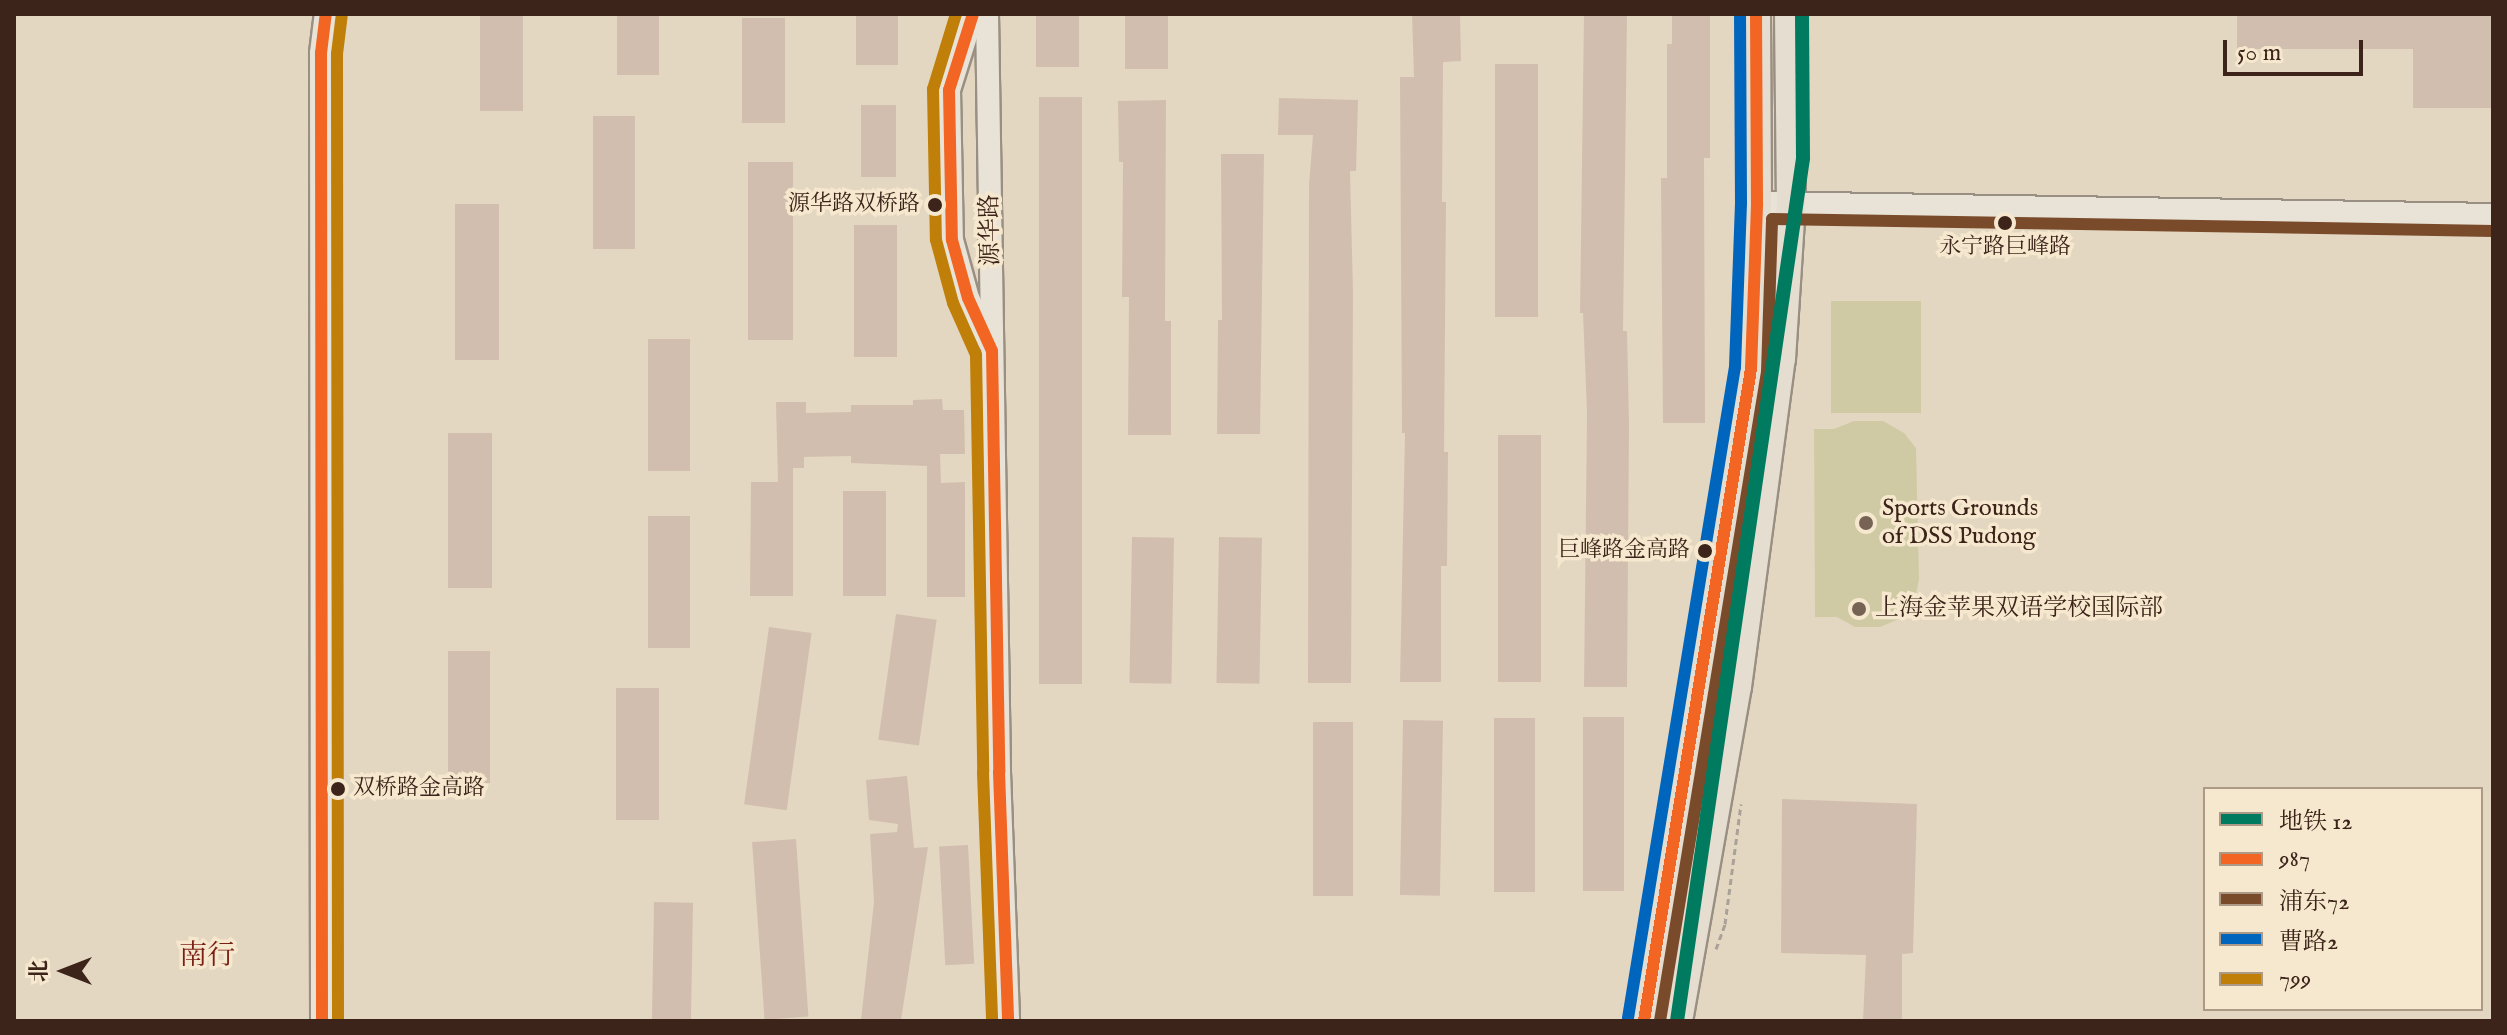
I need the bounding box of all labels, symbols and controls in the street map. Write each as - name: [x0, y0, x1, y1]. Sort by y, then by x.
- scale bar: [2227, 24, 2367, 74]
- text: 50 m: [2237, 38, 2281, 69]
- place label: 源华路双桥路: [788, 192, 920, 218]
- street label: 源华路: [976, 194, 1006, 266]
- marker: 源华路双桥路: [927, 197, 943, 213]
- marker: 永宁路巨峰路: [1997, 215, 2013, 231]
- place label: 永宁路巨峰路: [1939, 235, 2071, 261]
- place label: Sports Grounds of DSS Pudong: [1882, 495, 2038, 551]
- marker: Sports Grounds of DSS Pudong: [1857, 514, 1875, 532]
- place label: 巨峰路金高路: [1558, 538, 1690, 564]
- marker: 巨峰路金高路: [1697, 543, 1713, 559]
- place label: 上海金苹果双语学校国际部: [1875, 595, 2163, 623]
- marker: 上海金苹果双语学校国际部: [1850, 600, 1868, 618]
- place label: 双桥路金高路: [353, 776, 485, 802]
- marker: 双桥路金高路: [330, 781, 346, 797]
- legend: [2203, 787, 2483, 1011]
- text: 地铁 12: [2279, 807, 2352, 838]
- text: 987: [2279, 844, 2310, 875]
- text: 浦东72: [2279, 887, 2350, 918]
- text: 曹路2: [2279, 927, 2338, 958]
- north arrow: [24, 931, 104, 1011]
- district label: 南行: [179, 940, 235, 974]
- text: 北: [26, 960, 54, 982]
- text: 799: [2279, 964, 2311, 995]

